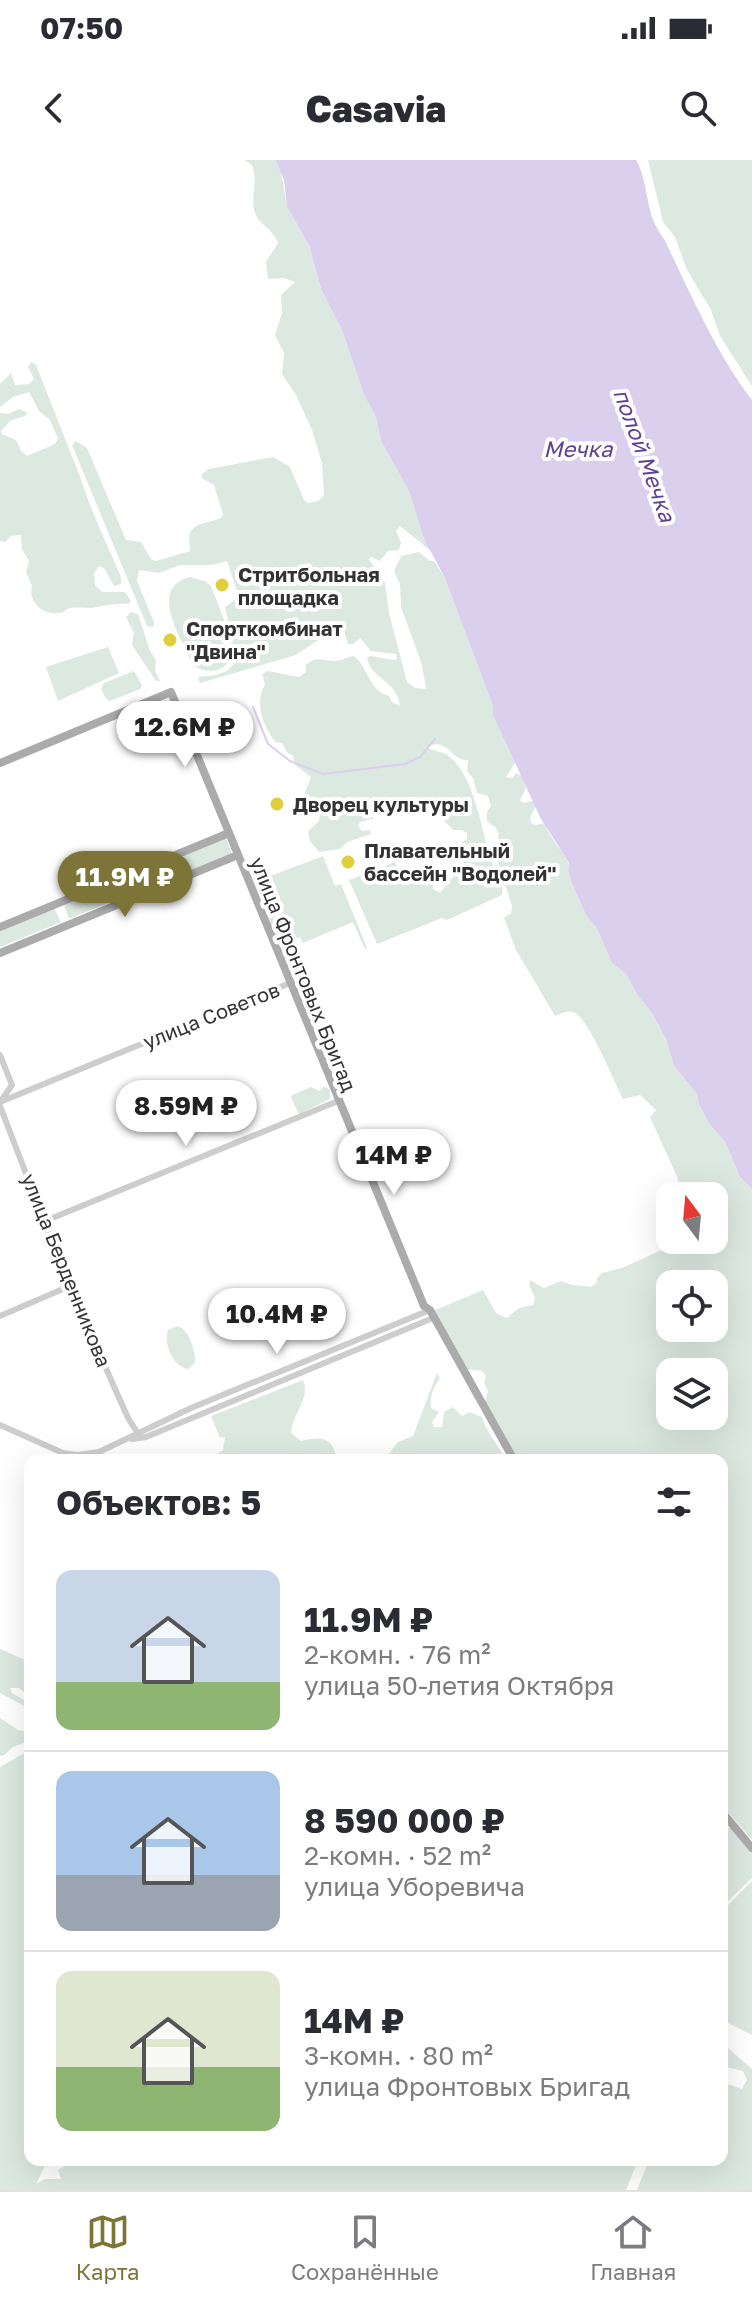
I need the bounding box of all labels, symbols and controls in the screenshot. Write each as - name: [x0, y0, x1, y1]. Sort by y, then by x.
- text: 07:50: [40, 10, 123, 46]
- icon: back: [32, 86, 76, 130]
- icon: search: [676, 86, 720, 130]
- text: Casavia: [306, 87, 446, 130]
- water label: полой Мечка: [608, 385, 682, 527]
- water label: Мечка: [544, 435, 614, 462]
- place label: Стритбольная площадка: [238, 562, 380, 609]
- marker: Стритбольная площадка: [213, 576, 231, 594]
- place label: Спорткомбинат "Двина": [186, 616, 343, 663]
- marker: Спорткомбинат "Двина": [161, 631, 179, 649]
- pin: 12.6M ₽: [111, 701, 259, 769]
- text: 12.6M ₽: [134, 711, 236, 742]
- place label: Дворец культуры: [293, 792, 469, 816]
- marker: Дворец культуры: [268, 795, 286, 813]
- place label: Плавательный бассейн "Водолей": [364, 838, 556, 885]
- pin: 11.9M ₽: [51, 851, 199, 919]
- street label: улица Фронтовых Бригад: [246, 853, 362, 1095]
- marker: Плавательный бассейн "Водолей": [339, 853, 357, 871]
- text: 11.9M ₽: [76, 861, 174, 892]
- street label: улица Советов: [139, 977, 283, 1053]
- pin: 8.59M ₽: [112, 1080, 260, 1148]
- text: 8.59M ₽: [134, 1090, 238, 1121]
- pin: 14M ₽: [338, 1129, 450, 1197]
- text: 14M ₽: [356, 1139, 432, 1170]
- street label: улица Берденникова: [17, 1170, 117, 1370]
- north arrow: [656, 1182, 728, 1254]
- map controls: [656, 1182, 728, 1430]
- button: locate: [656, 1270, 728, 1342]
- pin: 10.4M ₽: [203, 1288, 351, 1356]
- text: 10.4M ₽: [226, 1298, 328, 1329]
- button: layers: [656, 1358, 728, 1430]
- icon: filters: [652, 1480, 696, 1524]
- text: Объектов: 5: [56, 1482, 261, 1522]
- text: 11.9M ₽: [304, 1599, 433, 1639]
- icon: home: [120, 1602, 216, 1698]
- text: 2-комн. · 76 m²: [304, 1639, 491, 1670]
- text: улица 50-летия Октября: [304, 1670, 614, 1701]
- text: 8 590 000 ₽: [304, 1800, 505, 1840]
- icon: home: [120, 1803, 216, 1899]
- text: 2-комн. · 52 m²: [304, 1840, 491, 1871]
- text: улица Уборевича: [304, 1871, 525, 1902]
- text: 14M ₽: [304, 2000, 404, 2040]
- icon: home: [120, 2003, 216, 2099]
- text: 3-комн. · 80 m²: [304, 2040, 493, 2071]
- text: улица Фронтовых Бригад: [304, 2071, 630, 2102]
- tab: Карта: [76, 2210, 139, 2285]
- tab: Сохранённые: [291, 2210, 439, 2285]
- tab: Главная: [590, 2210, 676, 2285]

